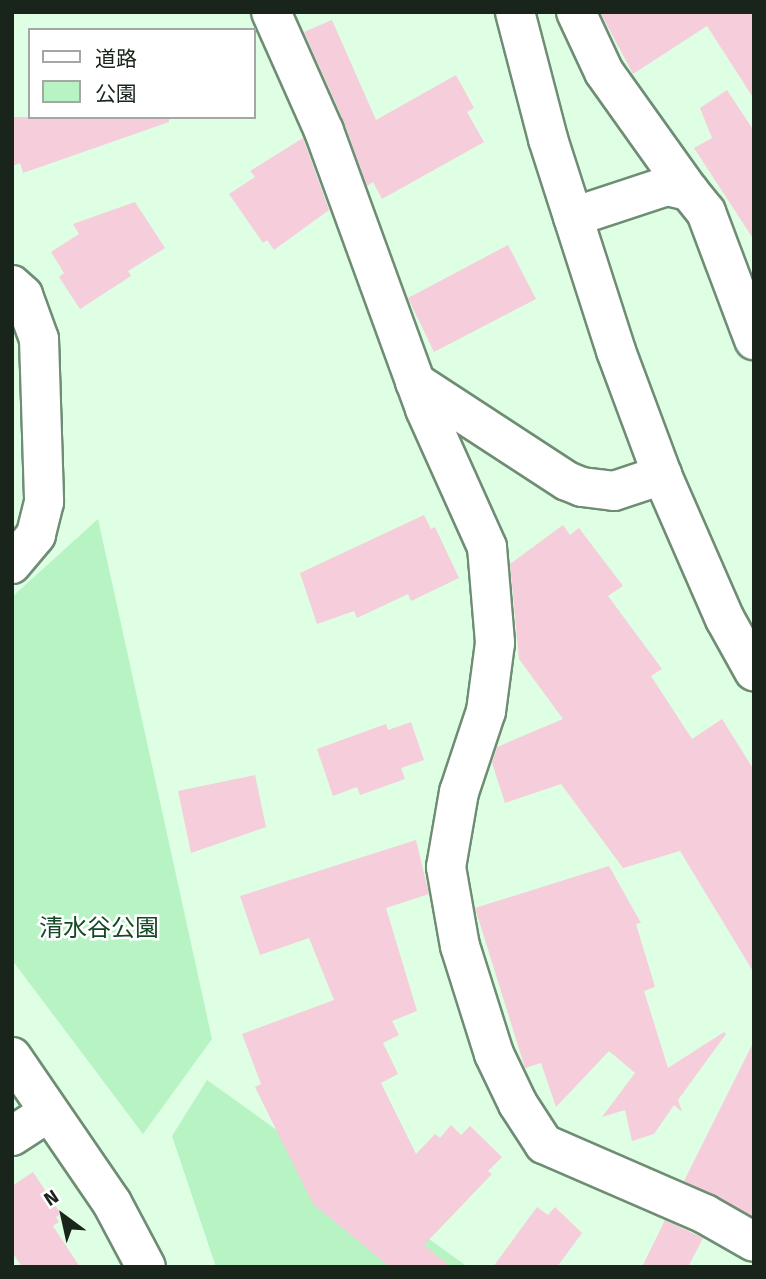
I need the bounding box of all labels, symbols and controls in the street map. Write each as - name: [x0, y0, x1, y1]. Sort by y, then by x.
- legend: [28, 28, 256, 119]
- text: 道路: [95, 46, 137, 72]
- text: 公園: [95, 81, 137, 107]
- park label: 清水谷公園: [39, 915, 159, 943]
- north arrow: [28, 1181, 98, 1251]
- text: N: [40, 1185, 63, 1211]

